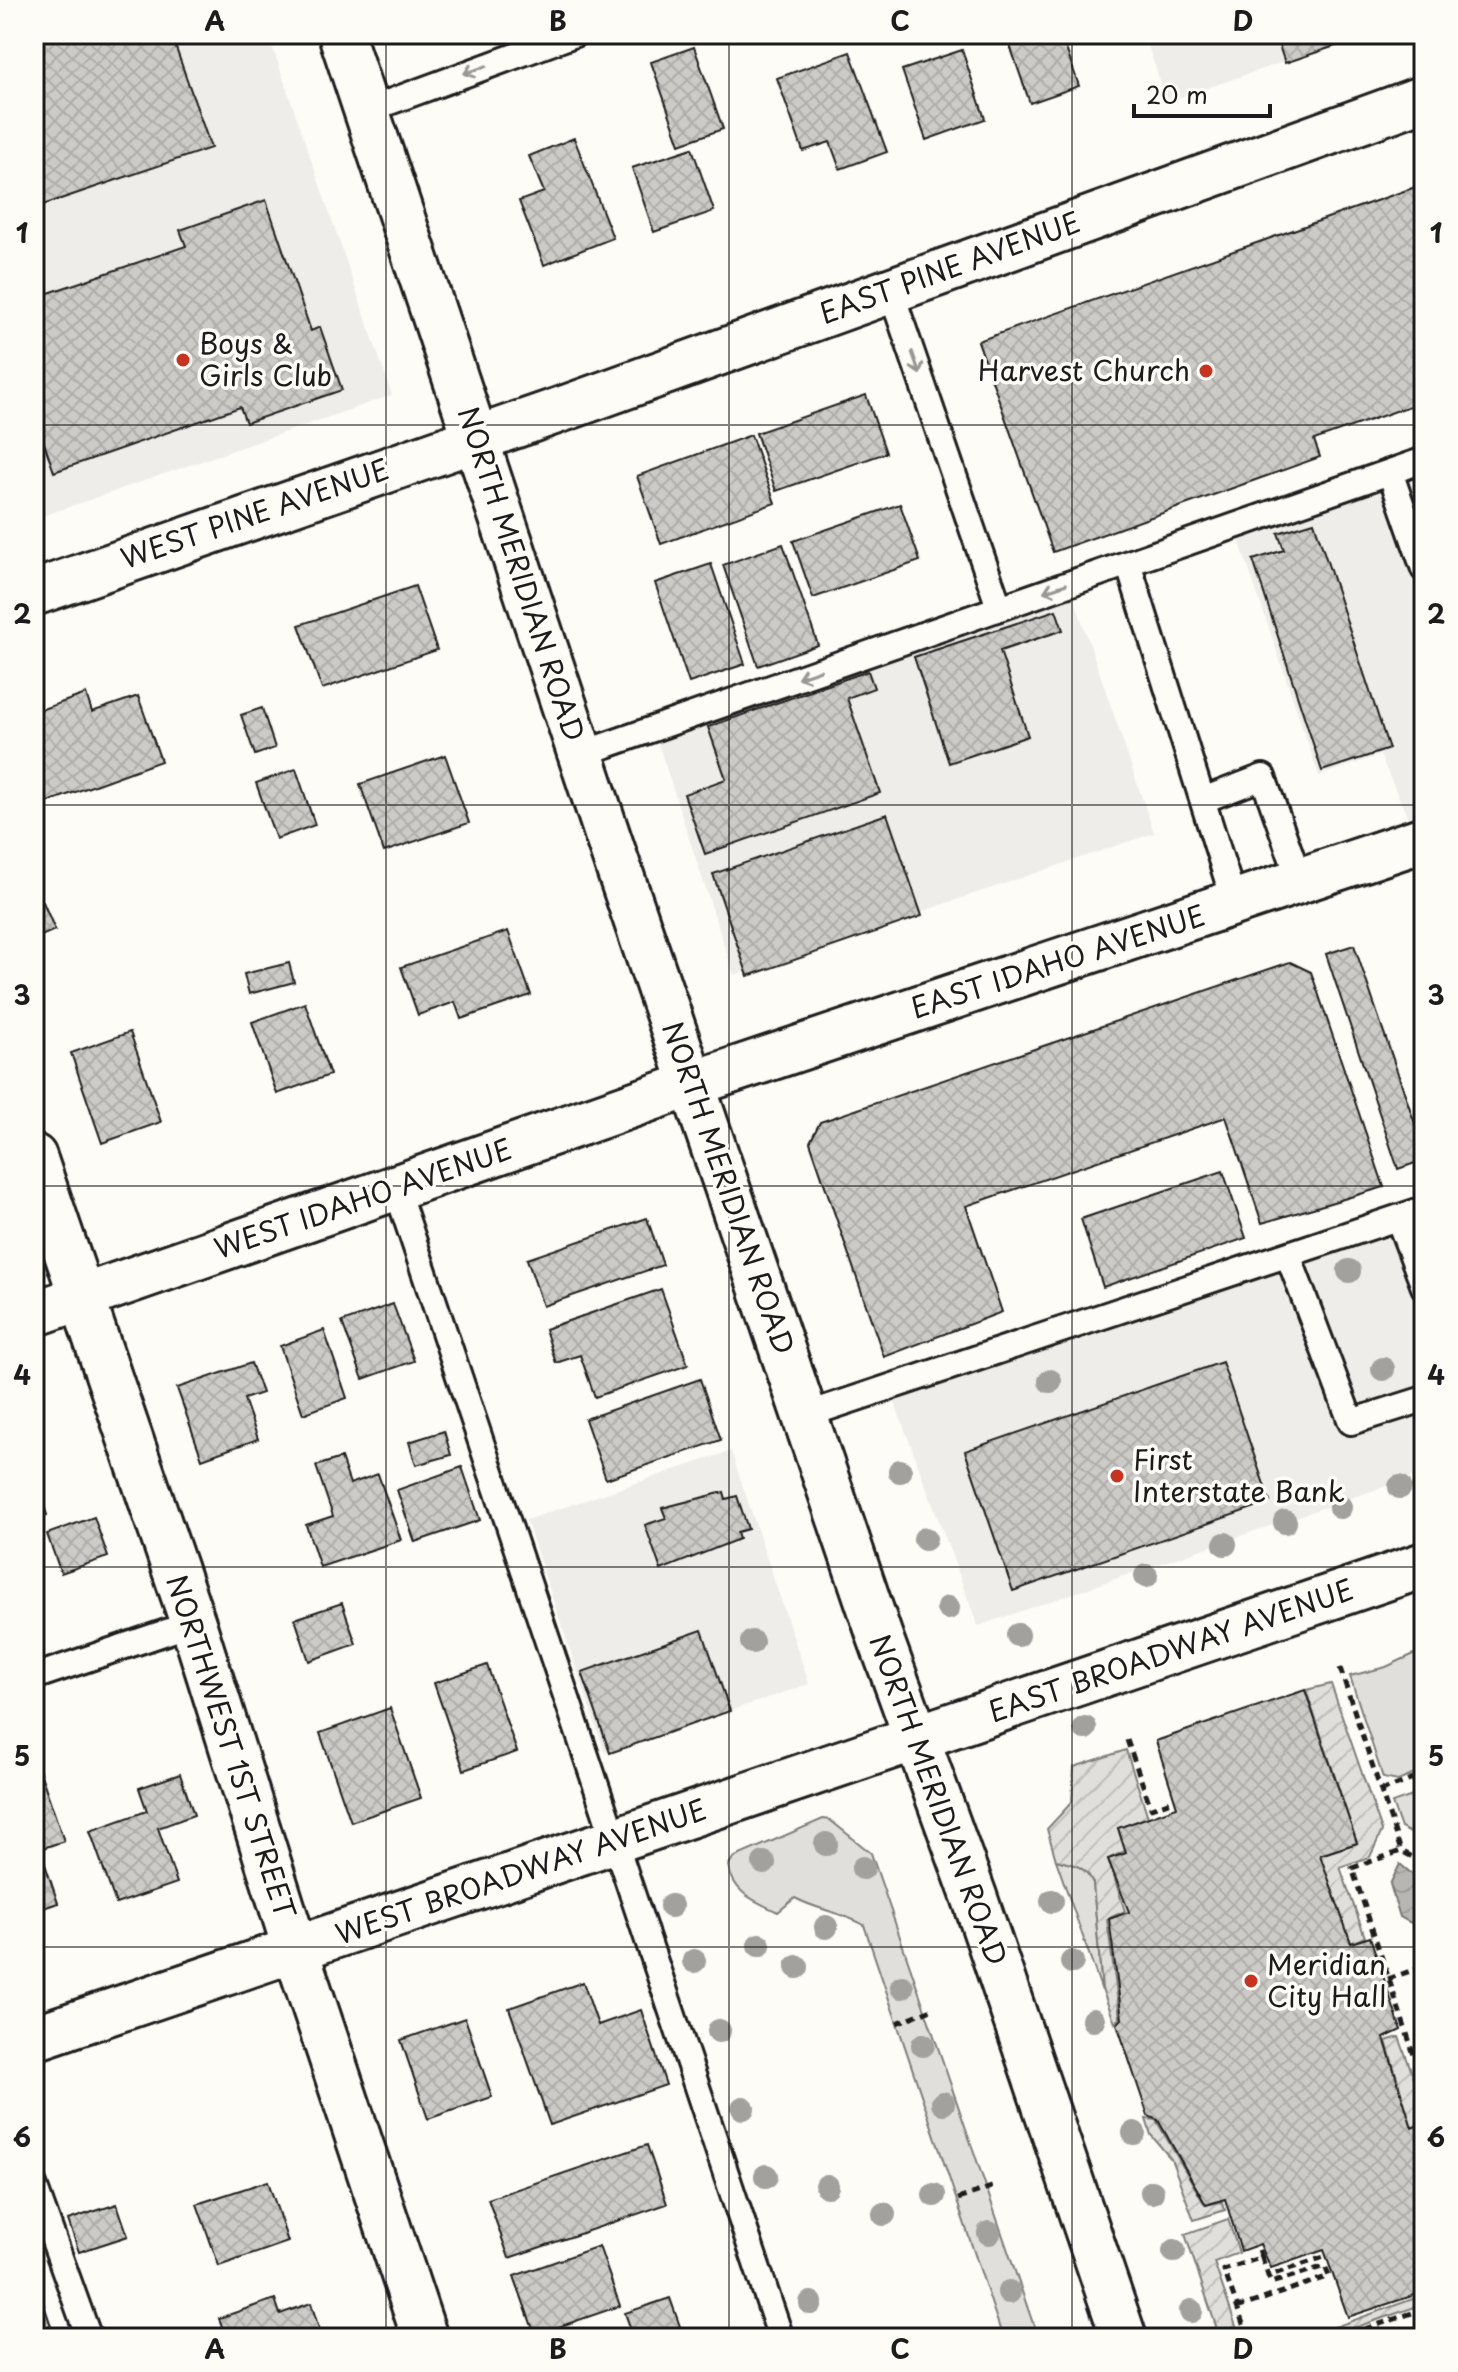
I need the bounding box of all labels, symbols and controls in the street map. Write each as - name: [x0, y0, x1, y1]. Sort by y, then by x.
- text: A: [205, 1, 225, 40]
- text: B: [549, 1, 567, 40]
- text: C: [890, 1, 910, 40]
- text: D: [1233, 1, 1253, 40]
- one-way arrow: [463, 64, 488, 79]
- scale bar: [1134, 68, 1270, 118]
- text: 20 m: [1146, 76, 1208, 112]
- street label: EAST PINE AVENUE: [813, 199, 1086, 334]
- text: 1: [16, 213, 28, 252]
- text: 1: [1430, 213, 1442, 252]
- place label: Boys & Girls Club: [199, 321, 332, 396]
- place label: Harvest Church: [978, 348, 1190, 391]
- one-way arrow: [909, 350, 924, 375]
- marker: Boys & Girls Club: [174, 351, 192, 369]
- marker: Harvest Church: [1197, 362, 1215, 380]
- street label: NORTH MERIDIAN ROAD: [448, 401, 597, 746]
- street label: WEST PINE AVENUE: [115, 446, 394, 579]
- one-way arrow: [1042, 582, 1067, 597]
- text: 2: [13, 594, 31, 633]
- text: 2: [1427, 594, 1445, 633]
- one-way arrow: [797, 667, 822, 682]
- street label: EAST IDAHO AVENUE: [905, 893, 1210, 1029]
- text: 3: [13, 975, 31, 1014]
- text: 3: [1427, 975, 1445, 1014]
- street label: NORTH MERIDIAN ROAD: [652, 1015, 807, 1360]
- street label: WEST IDAHO AVENUE: [208, 1126, 517, 1269]
- text: 4: [13, 1355, 31, 1394]
- text: 4: [1427, 1355, 1445, 1394]
- place label: First Interstate Bank: [1133, 1437, 1345, 1512]
- marker: First Interstate Bank: [1108, 1467, 1126, 1485]
- street label: EAST BROADWAY AVENUE: [982, 1567, 1359, 1732]
- street label: NORTHWEST 1ST STREET: [157, 1569, 308, 1924]
- street label: NORTH MERIDIAN ROAD: [859, 1628, 1019, 1971]
- text: 5: [14, 1736, 30, 1775]
- text: 5: [1428, 1736, 1444, 1775]
- street label: WEST BROADWAY AVENUE: [329, 1787, 712, 1954]
- place label: Meridian City Hall: [1267, 1942, 1386, 2017]
- marker: Meridian City Hall: [1242, 1972, 1260, 1990]
- text: 6: [13, 2117, 31, 2156]
- text: 6: [1427, 2117, 1445, 2156]
- text: A: [205, 2329, 225, 2368]
- text: B: [549, 2329, 567, 2368]
- text: C: [890, 2329, 910, 2368]
- text: D: [1233, 2329, 1253, 2368]

